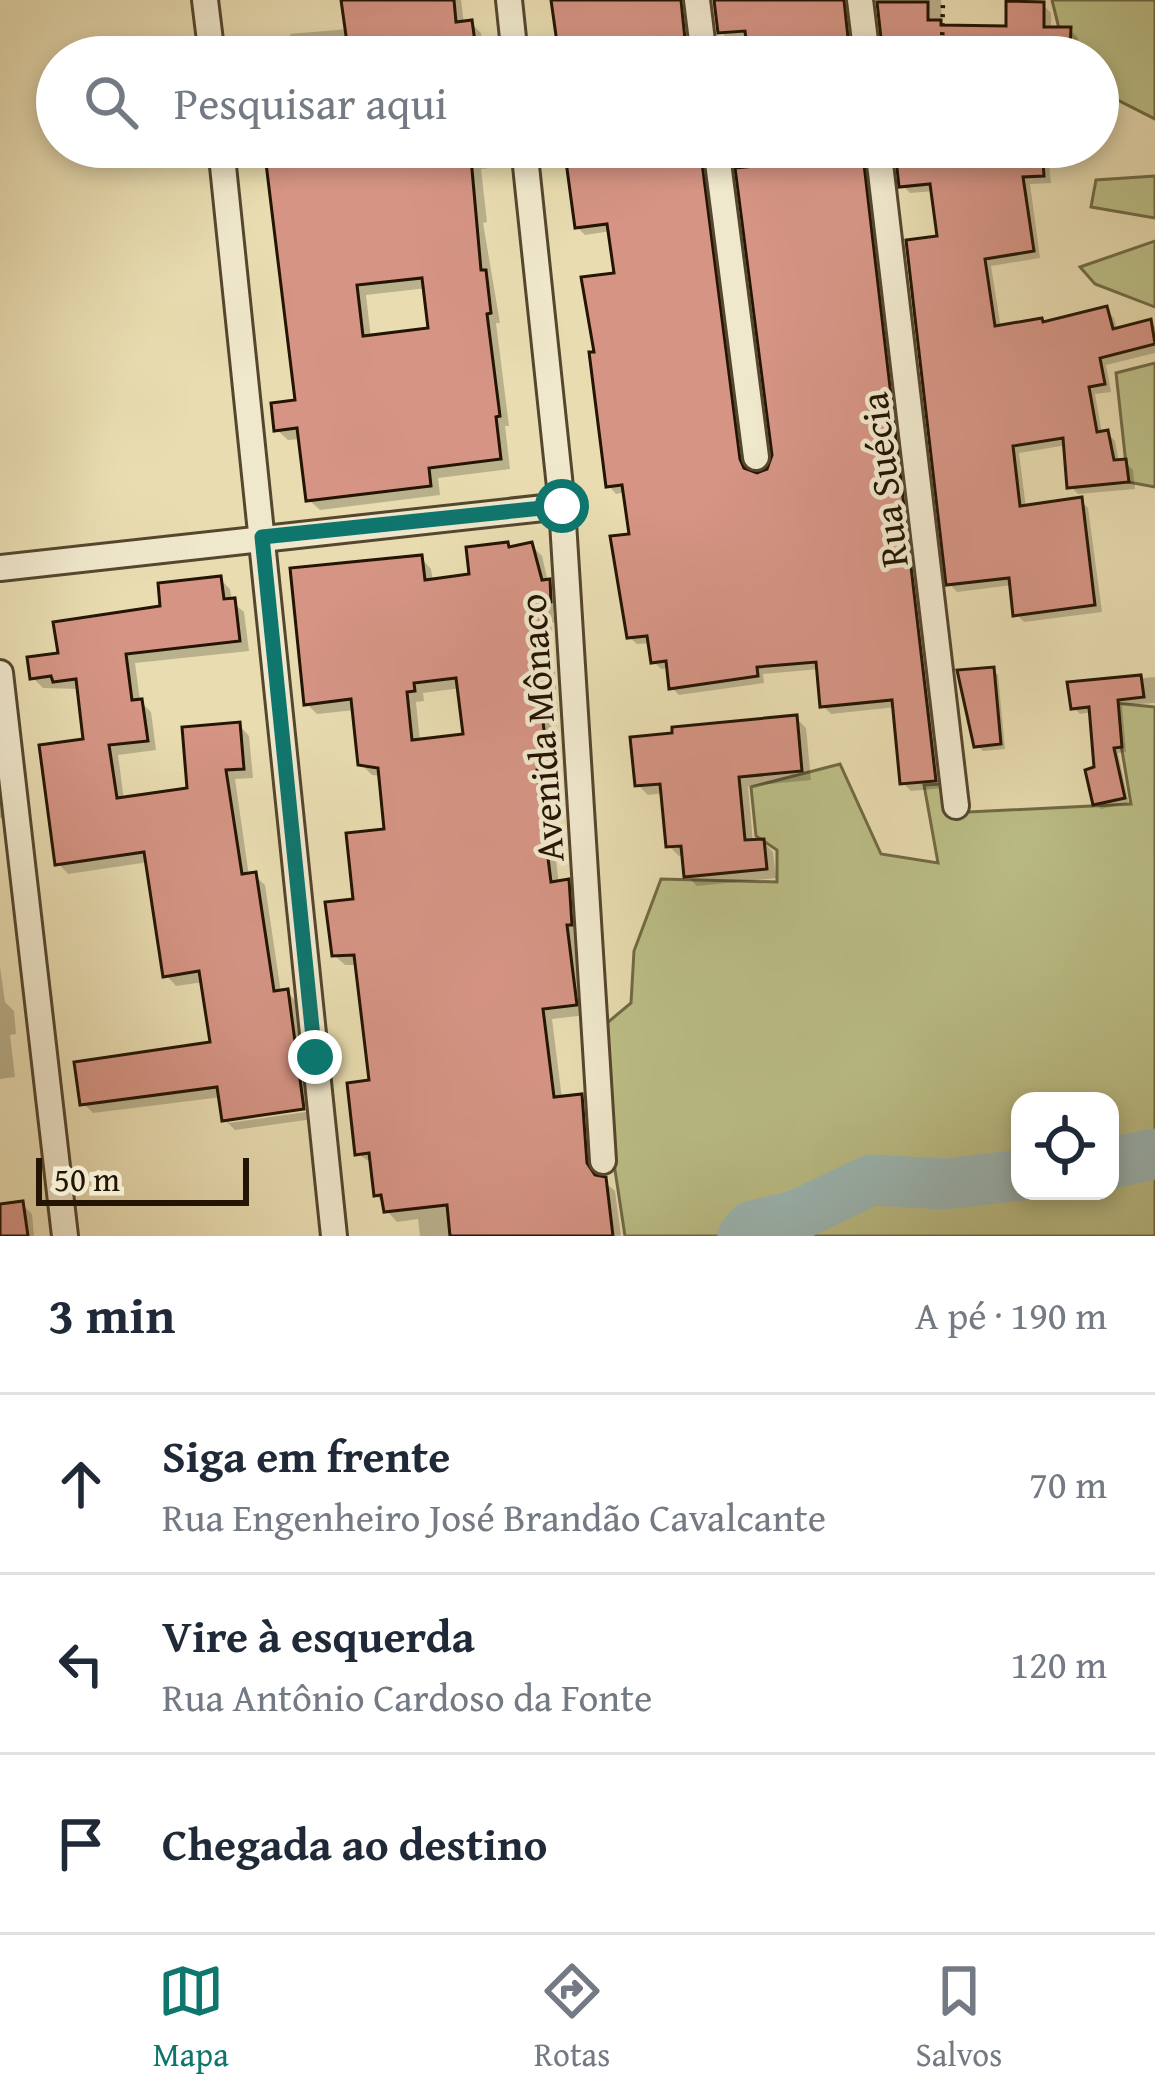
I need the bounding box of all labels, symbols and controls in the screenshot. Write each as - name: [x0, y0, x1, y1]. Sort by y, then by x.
- search box: [36, 36, 1119, 168]
- icon: search: [78, 69, 144, 135]
- text: Pesquisar aqui: [174, 70, 447, 135]
- street label: Rua Suécia: [844, 389, 922, 571]
- route start: [535, 479, 589, 533]
- street label: Avenida Mônaco: [502, 592, 578, 864]
- route end: [288, 1030, 342, 1084]
- map controls: [1011, 1092, 1119, 1200]
- button: locate: [1011, 1092, 1119, 1200]
- scale bar: [36, 1152, 249, 1205]
- text: 50 m: [54, 1155, 120, 1203]
- text: 3 min: [48, 1277, 175, 1352]
- text: A pé · 190 m: [915, 1286, 1107, 1343]
- text: Siga em frente: [162, 1423, 450, 1488]
- icon: ahead: [48, 1451, 114, 1517]
- text: 70 m: [1029, 1455, 1107, 1512]
- text: Rua Engenheiro José Brandão Cavalcante: [162, 1488, 826, 1545]
- text: Vire à esquerda: [162, 1603, 475, 1668]
- icon: left: [48, 1631, 114, 1697]
- text: 120 m: [1010, 1635, 1107, 1692]
- text: Rua Antônio Cardoso da Fonte: [162, 1668, 652, 1725]
- icon: arrive: [48, 1811, 114, 1877]
- text: Chegada ao destino: [162, 1811, 547, 1876]
- tab: Mapa: [153, 1958, 229, 2078]
- tab: Rotas: [534, 1958, 610, 2078]
- tab: Salvos: [916, 1958, 1002, 2078]

